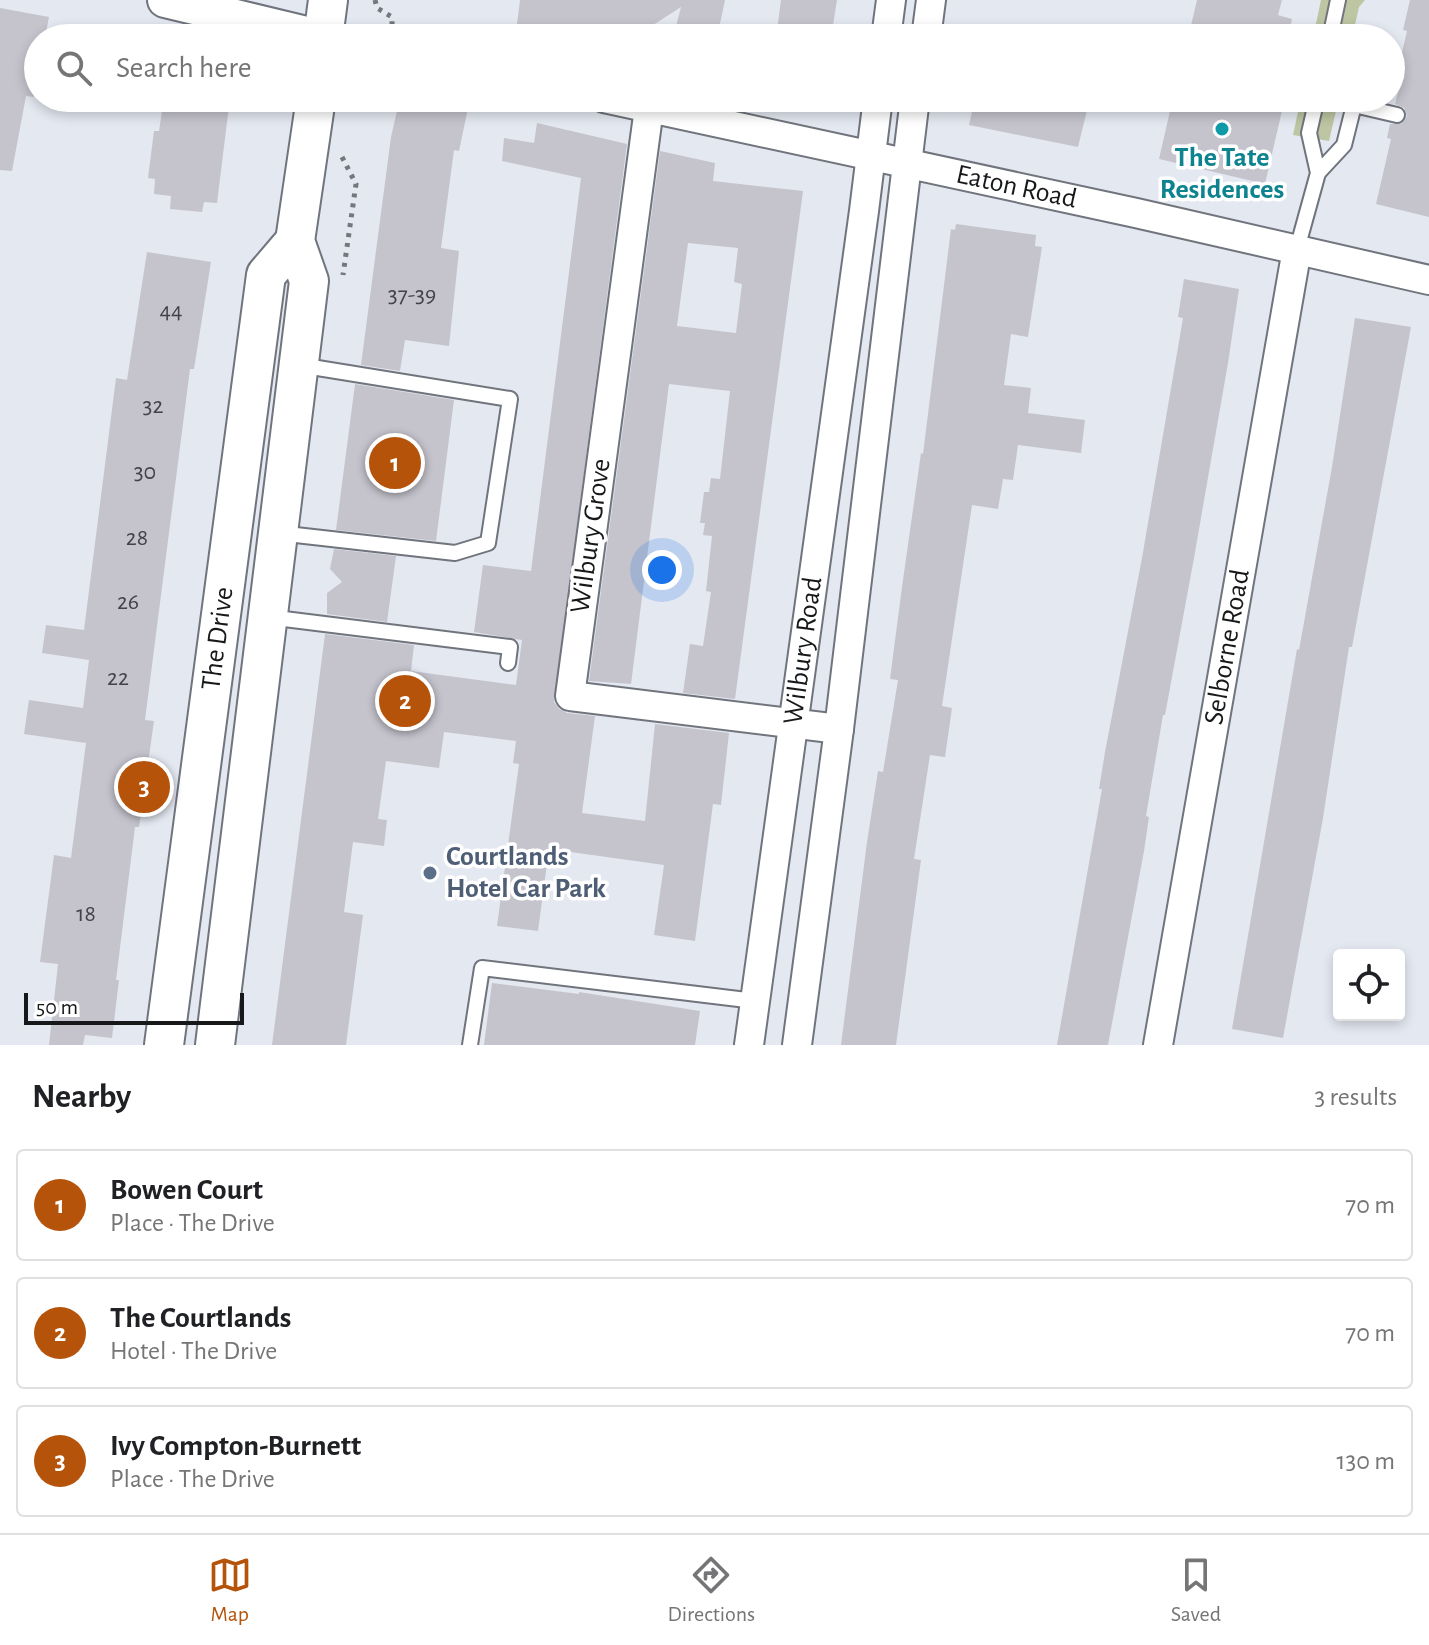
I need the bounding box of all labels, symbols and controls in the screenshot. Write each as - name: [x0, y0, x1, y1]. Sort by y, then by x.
- search box: [24, 24, 1405, 112]
- icon: search: [52, 46, 96, 90]
- text: Search here: [116, 53, 252, 83]
- marker: The Tate Residences: [1213, 120, 1231, 138]
- place label: The Tate Residences: [1160, 144, 1284, 204]
- street label: Eaton Road: [954, 161, 1079, 214]
- house number: 37-39: [388, 283, 436, 307]
- house number: 44: [159, 299, 183, 323]
- house number: 32: [143, 394, 163, 418]
- pin: 1: [369, 433, 421, 493]
- street label: Wilbury Grove: [566, 457, 616, 615]
- house number: 30: [134, 460, 156, 484]
- house number: 28: [126, 526, 148, 550]
- your location: [642, 550, 682, 590]
- street label: Selborne Road: [1200, 567, 1255, 727]
- street label: Wilbury Road: [779, 575, 827, 726]
- street label: The Drive: [197, 585, 239, 692]
- house number: 26: [117, 590, 139, 614]
- house number: 22: [107, 666, 129, 690]
- pin: 2: [379, 671, 431, 731]
- pin: 3: [118, 757, 170, 817]
- place label: Courtlands Hotel Car Park: [446, 843, 606, 903]
- marker: Courtlands Hotel Car Park: [421, 864, 439, 882]
- house number: 18: [76, 902, 96, 926]
- map controls: [1333, 949, 1405, 1021]
- button: locate: [1333, 949, 1405, 1021]
- scale bar: [24, 989, 244, 1025]
- text: 50 m: [36, 996, 78, 1018]
- text: Nearby: [32, 1080, 131, 1114]
- text: 3 results: [1314, 1084, 1397, 1110]
- text: Bowen Court: [110, 1175, 263, 1205]
- text: 1: [55, 1192, 65, 1218]
- text: 70 m: [1345, 1192, 1395, 1218]
- text: Place · The Drive: [110, 1210, 275, 1236]
- text: The Courtlands: [110, 1303, 291, 1333]
- text: 2: [54, 1320, 66, 1346]
- text: 70 m: [1345, 1320, 1395, 1346]
- text: Hotel · The Drive: [110, 1338, 277, 1364]
- text: Ivy Compton-Burnett: [110, 1431, 361, 1461]
- text: 3: [54, 1448, 66, 1474]
- text: 130 m: [1337, 1448, 1395, 1474]
- text: Place · The Drive: [110, 1466, 275, 1492]
- tab: Map: [208, 1553, 252, 1627]
- tab: Directions: [667, 1553, 755, 1627]
- tab: Saved: [1171, 1553, 1221, 1627]

